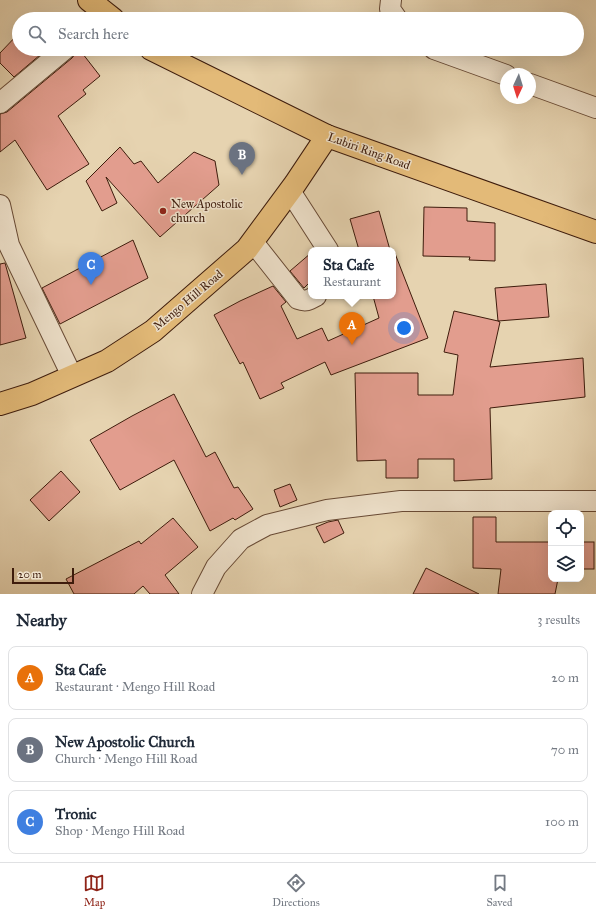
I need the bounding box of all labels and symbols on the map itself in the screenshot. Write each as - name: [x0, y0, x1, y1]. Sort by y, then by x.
- north arrow: [500, 68, 536, 104]
- street label: Lubiri Ring Road: [326, 130, 412, 173]
- pin: B: [229, 142, 255, 175]
- place label: New Apostolic church: [171, 197, 243, 225]
- marker: New Apostolic church: [158, 206, 168, 216]
- pin: C: [78, 252, 104, 285]
- street label: Mengo Hill Road: [150, 267, 226, 334]
- pin: A: [339, 312, 365, 345]
- your location: [394, 318, 414, 338]
- scale bar: [12, 566, 74, 585]

